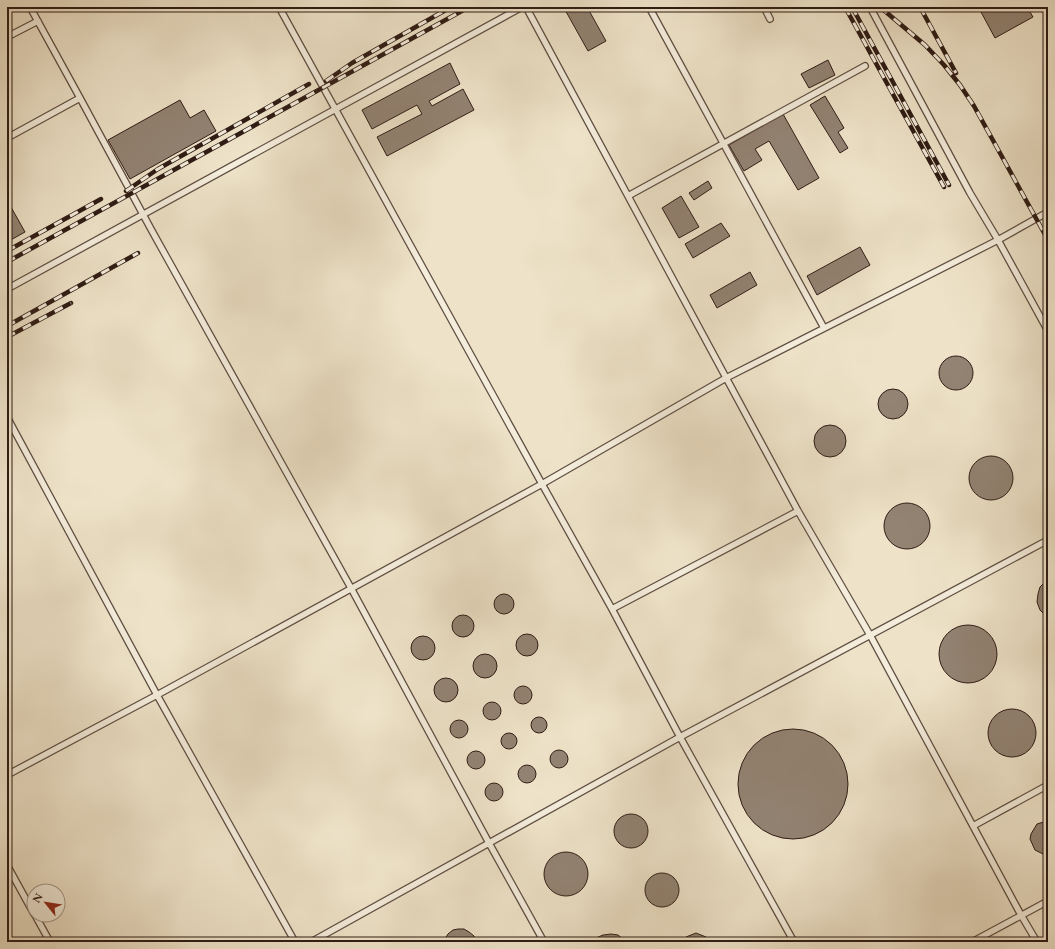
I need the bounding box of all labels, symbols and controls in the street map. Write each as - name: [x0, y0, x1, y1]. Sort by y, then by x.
- north arrow: [26, 883, 66, 923]
- text: N: [29, 891, 46, 905]

